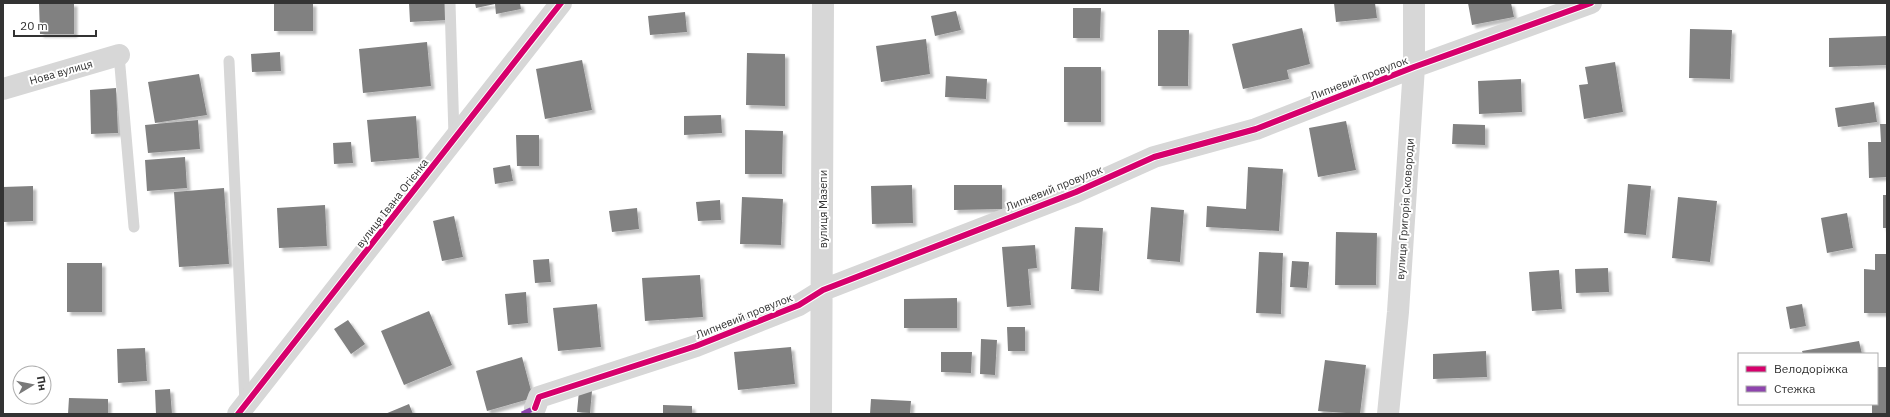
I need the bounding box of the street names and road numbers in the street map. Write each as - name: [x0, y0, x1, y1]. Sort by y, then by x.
- street label: Липневий провулок: [1308, 53, 1410, 103]
- street label: Нова вулиця: [28, 56, 94, 88]
- street label: вулиця Григорія Сковороди: [1393, 138, 1417, 280]
- street label: вулиця Івана Огієнка: [353, 155, 431, 251]
- street label: Липневий провулок: [1004, 162, 1104, 214]
- street label: вулиця Мазепи: [816, 170, 830, 248]
- street label: Липневий провулок: [694, 290, 794, 342]

